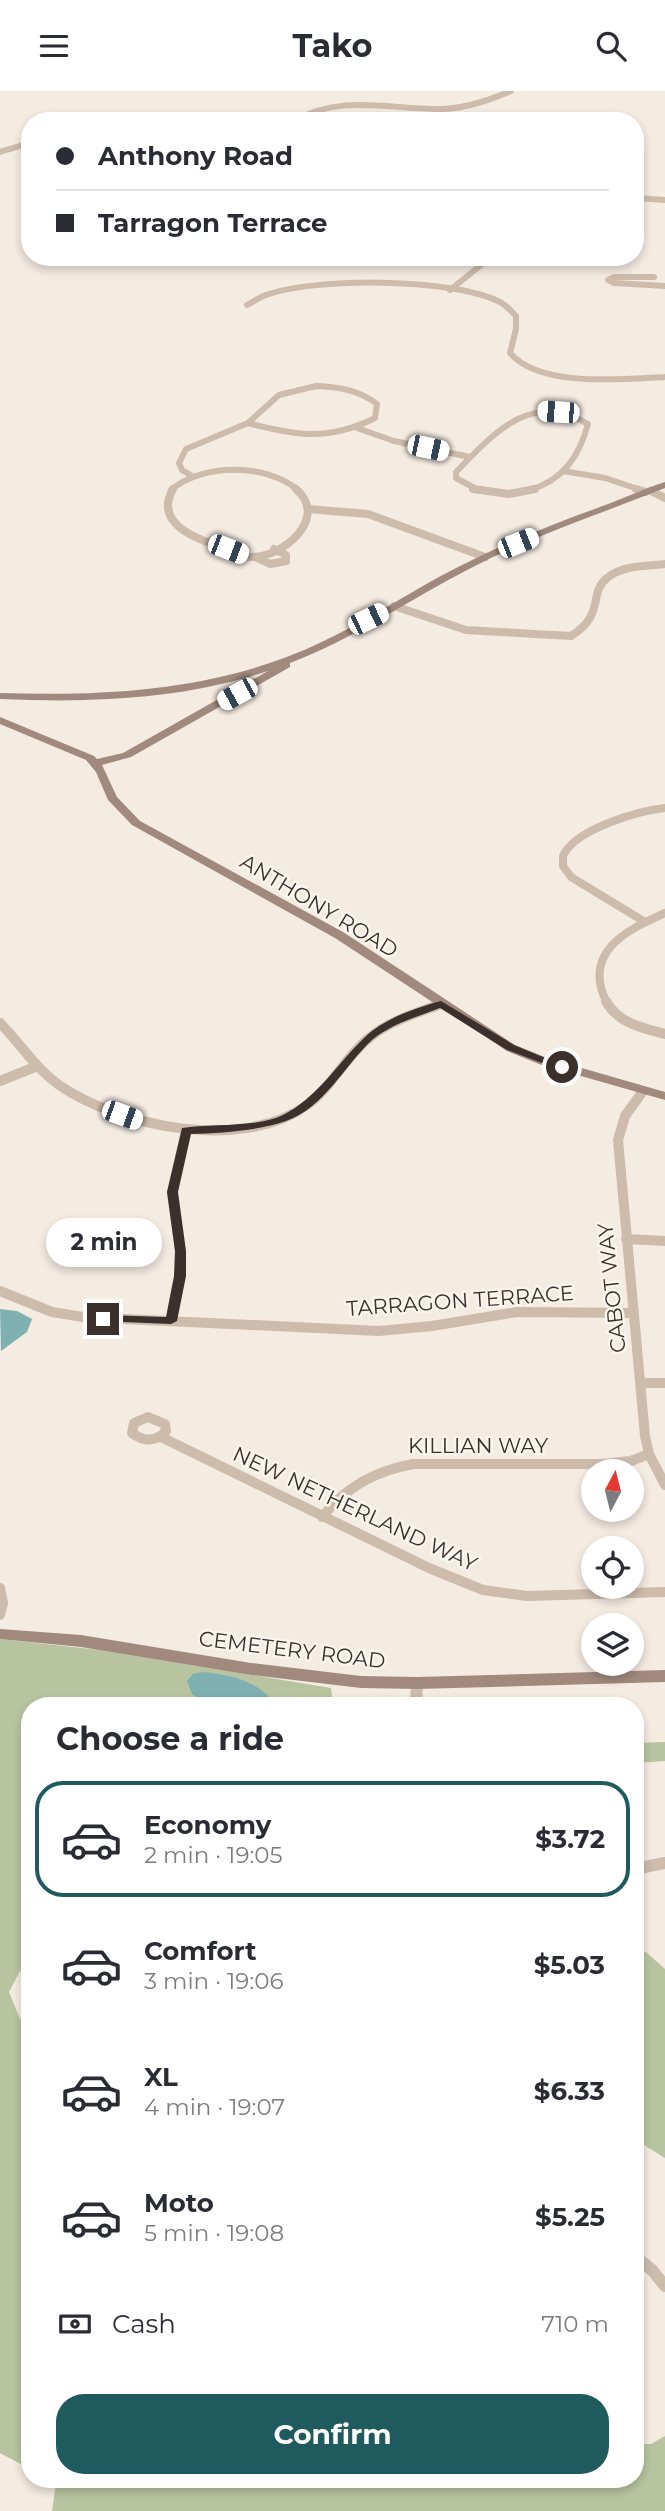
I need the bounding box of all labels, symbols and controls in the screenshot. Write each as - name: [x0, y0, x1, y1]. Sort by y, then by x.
- text: Tako: [293, 26, 372, 65]
- icon: menu: [35, 27, 73, 65]
- icon: search: [592, 27, 630, 65]
- text: Anthony Road: [98, 140, 293, 172]
- text: Tarragon Terrace: [98, 207, 328, 239]
- car: [537, 400, 580, 424]
- car: [406, 433, 451, 463]
- car: [495, 525, 542, 561]
- car: [205, 532, 252, 566]
- car: [345, 600, 392, 638]
- car: [214, 675, 261, 713]
- street label: ANTHONY ROAD: [236, 849, 403, 963]
- route start: [546, 1051, 578, 1083]
- car: [99, 1098, 146, 1132]
- callout: 2 min: [45, 1217, 161, 1267]
- street label: CABOT WAY: [592, 1221, 631, 1354]
- text: 2 min: [70, 1228, 138, 1256]
- street label: TARRAGON TERRACE: [345, 1280, 575, 1321]
- route end: [87, 1303, 119, 1335]
- street label: KILLIAN WAY: [408, 1433, 549, 1458]
- street label: NEW NETHERLAND WAY: [229, 1441, 482, 1576]
- north arrow: [581, 1459, 644, 1523]
- map controls: [581, 1459, 644, 1676]
- button: locate: [581, 1536, 644, 1599]
- button: layers: [581, 1613, 644, 1676]
- street label: CEMETERY ROAD: [197, 1626, 387, 1673]
- text: Choose a ride: [56, 1719, 284, 1758]
- icon: car: [60, 1808, 123, 1871]
- text: Economy: [144, 1809, 271, 1841]
- text: $3.72: [535, 1823, 605, 1855]
- text: 2 min · 19:05: [144, 1841, 283, 1869]
- icon: car: [60, 1934, 123, 1997]
- text: Comfort: [144, 1935, 256, 1967]
- text: $5.03: [534, 1949, 605, 1981]
- text: 3 min · 19:06: [144, 1967, 283, 1995]
- icon: car: [60, 2060, 123, 2123]
- text: XL: [144, 2061, 178, 2093]
- text: $6.33: [534, 2075, 605, 2107]
- text: 4 min · 19:07: [144, 2093, 285, 2121]
- icon: car: [60, 2186, 123, 2249]
- text: Moto: [144, 2187, 214, 2219]
- text: $5.25: [535, 2201, 605, 2233]
- text: 5 min · 19:08: [144, 2219, 284, 2247]
- icon: cash: [56, 2305, 94, 2343]
- text: Cash: [112, 2308, 176, 2340]
- text: 710 m: [541, 2310, 609, 2338]
- button: Confirm: [56, 2394, 609, 2474]

